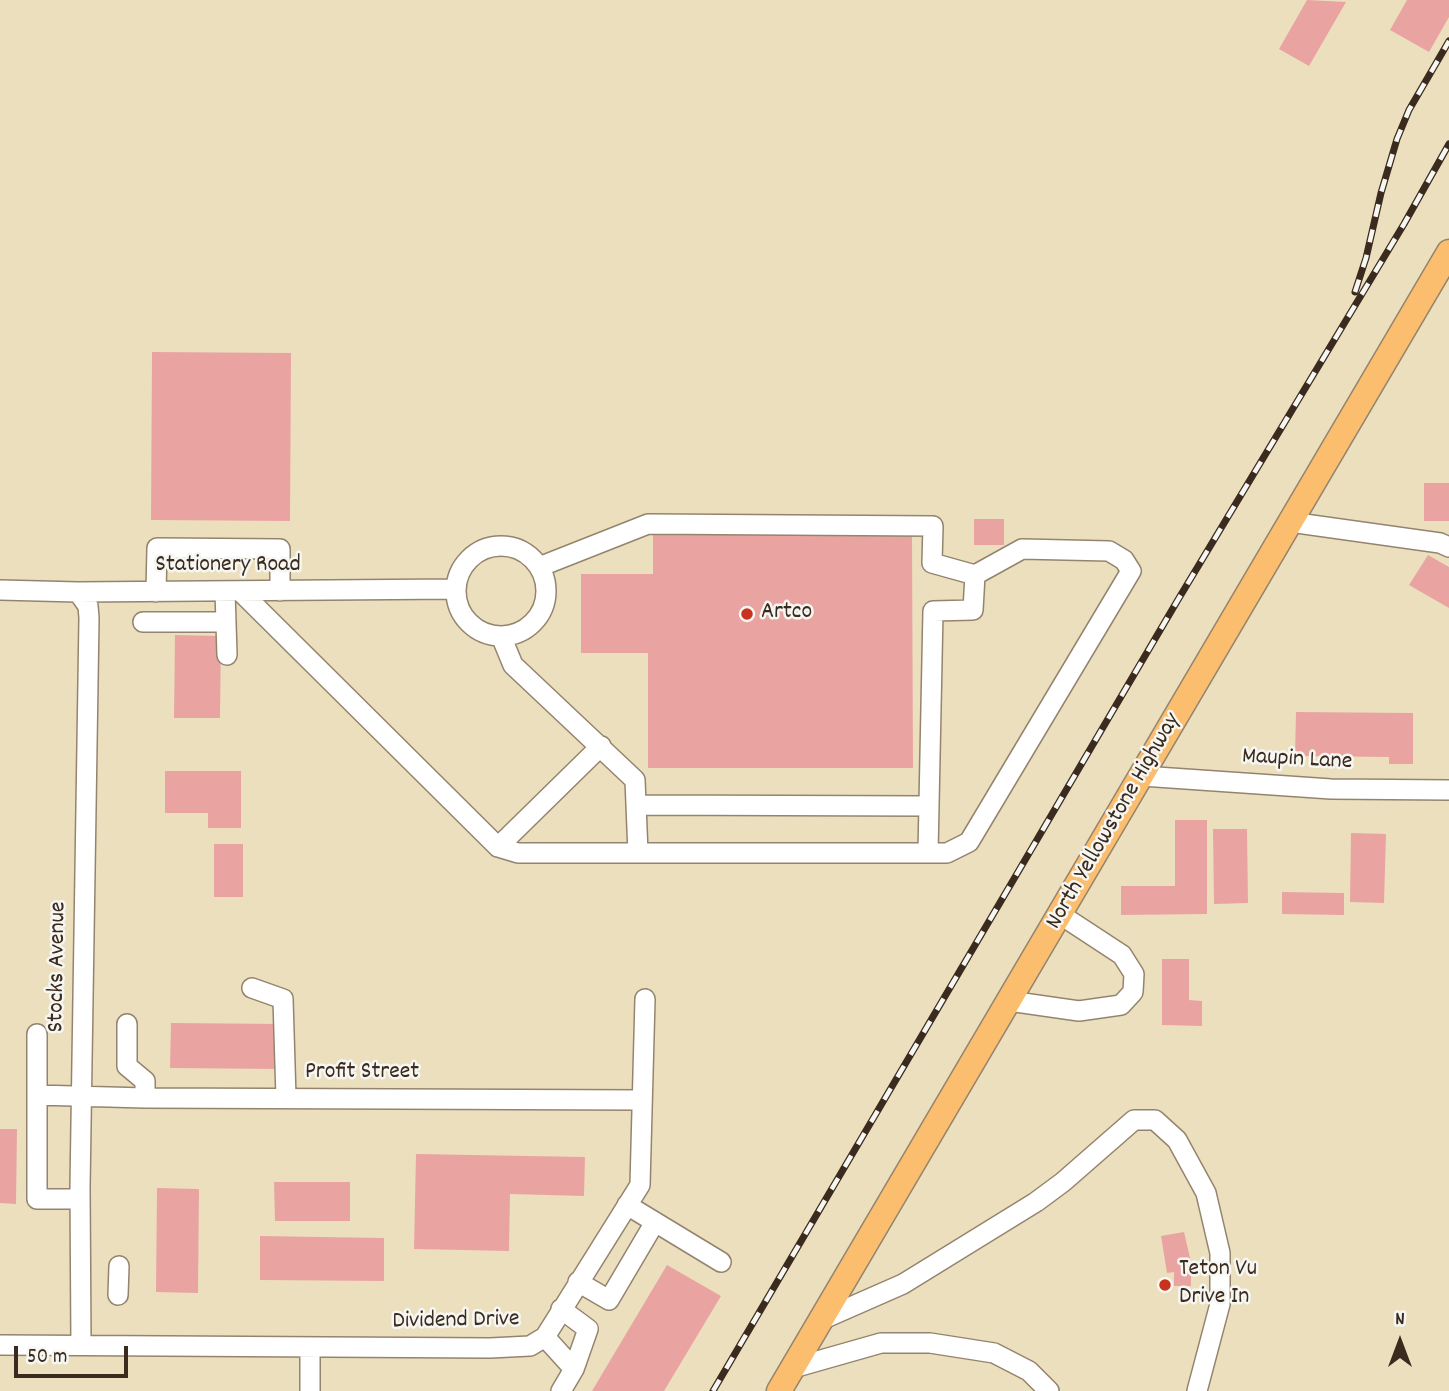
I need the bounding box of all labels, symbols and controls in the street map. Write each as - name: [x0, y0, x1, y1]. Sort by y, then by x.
- street label: Stationery Road: [155, 553, 301, 581]
- place label: Artco: [761, 600, 812, 628]
- marker: Artco: [739, 606, 755, 622]
- street label: North Yellowstone Highway: [1041, 709, 1189, 935]
- street label: Maupin Lane: [1241, 744, 1353, 778]
- street label: Stocks Avenue: [43, 901, 75, 1033]
- street label: Profit Street: [305, 1060, 419, 1088]
- place label: Teton Vu Drive In: [1179, 1257, 1257, 1313]
- marker: Teton Vu Drive In: [1157, 1277, 1173, 1293]
- street label: Dividend Drive: [392, 1306, 520, 1338]
- north arrow: [1365, 1307, 1435, 1377]
- text: N: [1395, 1307, 1405, 1334]
- scale bar: [18, 1332, 131, 1376]
- text: 50 m: [27, 1343, 67, 1373]

